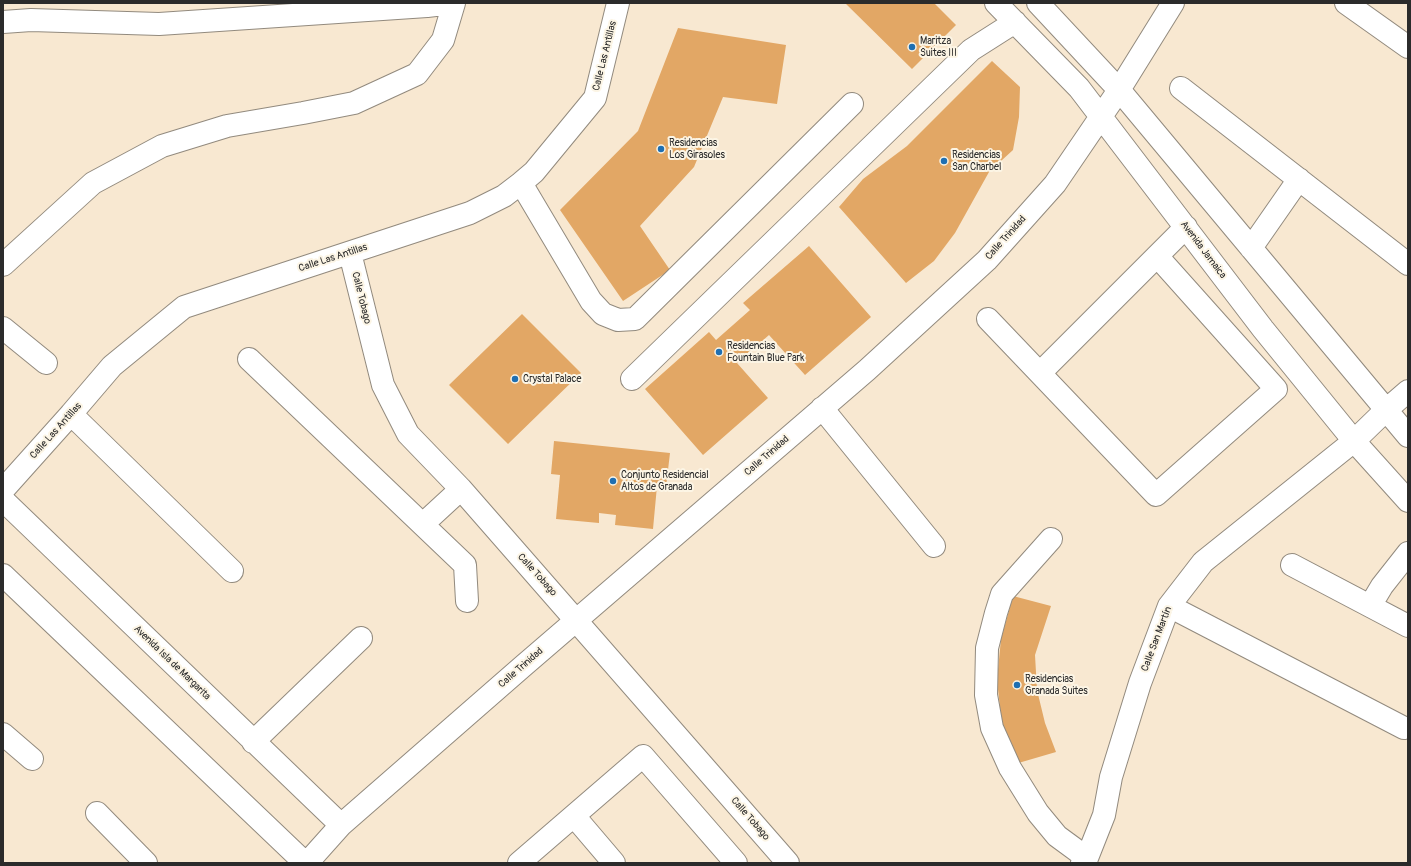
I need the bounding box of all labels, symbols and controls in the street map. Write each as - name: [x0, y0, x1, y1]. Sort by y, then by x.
- street label: Calle Las Antillas: [591, 20, 619, 92]
- place label: Maritza Suites III: [920, 35, 957, 58]
- marker: Maritza Suites III: [907, 42, 917, 52]
- place label: Residencias Los Girasoles: [669, 137, 725, 160]
- marker: Residencias Los Girasoles: [656, 144, 666, 154]
- place label: Residencias San Charbel: [952, 149, 1001, 172]
- marker: Residencias San Charbel: [939, 156, 949, 166]
- street label: Calle Trinidad: [983, 214, 1029, 262]
- street label: Avenida Jamaica: [1178, 219, 1228, 281]
- street label: Calle Las Antillas: [297, 241, 369, 275]
- street label: Calle Tobago: [349, 271, 373, 325]
- place label: Residencias Fountain Blue Park: [727, 340, 804, 364]
- marker: Residencias Fountain Blue Park: [714, 347, 724, 357]
- place label: Crystal Palace: [523, 373, 582, 385]
- marker: Crystal Palace: [510, 374, 520, 384]
- street label: Calle Las Antillas: [28, 400, 84, 462]
- street label: Calle Trinidad: [742, 433, 792, 479]
- place label: Conjunto Residencial Altos de Granada: [621, 469, 709, 492]
- marker: Conjunto Residencial Altos de Granada: [608, 476, 618, 486]
- street label: Calle Tobago: [515, 551, 559, 599]
- street label: Calle San Martín: [1139, 605, 1175, 673]
- street label: Avenida Isla de Margarita: [131, 623, 213, 703]
- street label: Calle Trinidad: [496, 645, 546, 691]
- place label: Residencias Granada Suites: [1025, 673, 1088, 696]
- marker: Residencias Granada Suites: [1012, 680, 1022, 690]
- street label: Calle Tobago: [728, 795, 772, 843]

